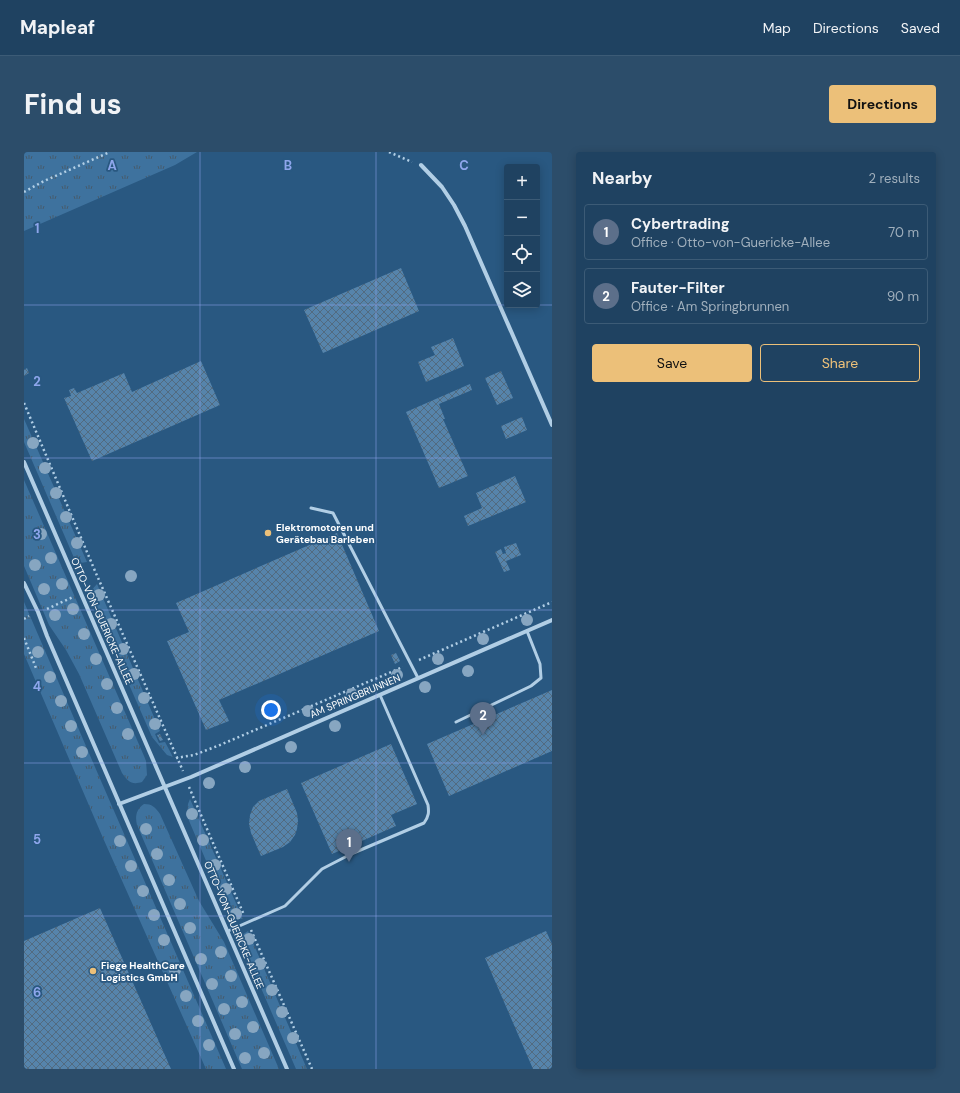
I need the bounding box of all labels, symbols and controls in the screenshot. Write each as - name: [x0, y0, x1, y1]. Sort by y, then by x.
- text: Mapleaf: [20, 15, 95, 40]
- text: Map: [763, 19, 791, 37]
- text: Directions: [813, 19, 879, 37]
- text: Saved: [901, 19, 940, 37]
- button: Directions: [829, 85, 936, 123]
- text: Find us: [24, 86, 122, 123]
- text: A: [107, 157, 117, 174]
- text: B: [284, 157, 292, 174]
- text: C: [459, 157, 469, 174]
- map controls: [504, 164, 540, 308]
- button: +: [504, 164, 540, 200]
- text: Nearby: [592, 167, 652, 189]
- text: 2 results: [869, 170, 920, 187]
- button: −: [504, 200, 540, 236]
- text: Cybertrading: [631, 214, 730, 234]
- text: 1: [35, 220, 39, 237]
- text: 1: [604, 224, 608, 241]
- text: 70 m: [888, 224, 919, 241]
- text: Office · Otto-von-Guericke-Allee: [631, 234, 830, 251]
- button: locate: [504, 236, 540, 272]
- button: layers: [504, 272, 540, 308]
- text: Fauter-Filter: [631, 278, 725, 298]
- text: 2: [602, 288, 610, 305]
- text: 90 m: [887, 288, 919, 305]
- text: Office · Am Springbrunnen: [631, 298, 789, 315]
- button: Save: [592, 344, 752, 382]
- button: Share: [760, 344, 920, 382]
- text: 2: [33, 373, 41, 390]
- place label: Elektromotoren und Gerätebau Barleben: [276, 521, 375, 546]
- text: 3: [33, 526, 41, 543]
- marker: Elektromotoren und Gerätebau Barleben: [263, 528, 273, 538]
- street label: OTTO-VON-GUERICKE-ALLEE: [68, 555, 136, 687]
- street label: AM SPRINGBRUNNEN: [308, 671, 402, 721]
- text: 4: [33, 678, 41, 695]
- your location: [261, 700, 281, 720]
- pin: 2: [470, 702, 496, 735]
- pin: 1: [336, 829, 362, 862]
- text: 5: [33, 831, 41, 848]
- street label: OTTO-VON-GUERICKE-ALLEE: [201, 859, 267, 991]
- place label: Fiege HealthCare Logistics GmbH: [101, 959, 185, 984]
- marker: Fiege HealthCare Logistics GmbH: [88, 966, 98, 976]
- text: 6: [33, 984, 41, 1001]

